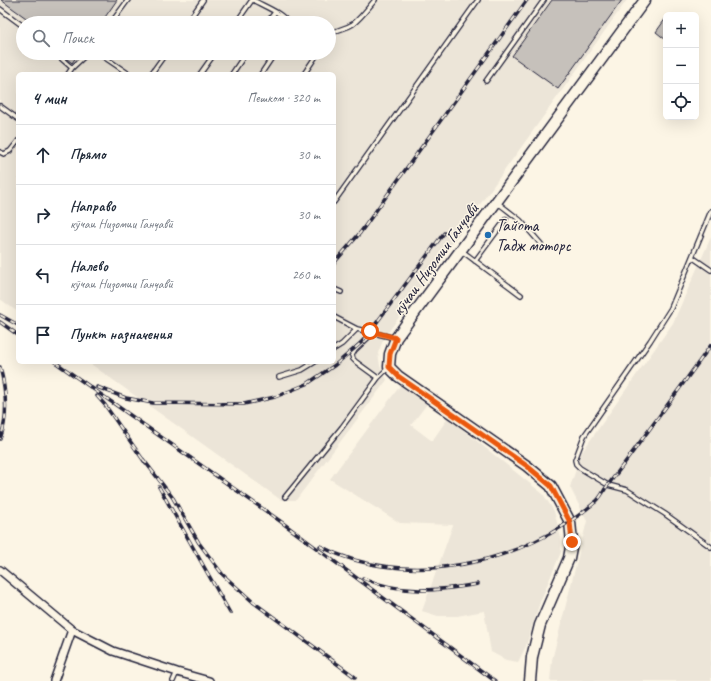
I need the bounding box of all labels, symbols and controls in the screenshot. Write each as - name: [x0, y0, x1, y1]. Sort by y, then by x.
- map controls: [663, 12, 699, 120]
- button: +: [663, 12, 699, 48]
- search box: [16, 16, 336, 60]
- icon: search: [30, 27, 52, 49]
- text: Поиск: [62, 29, 94, 48]
- button: −: [663, 48, 699, 84]
- button: locate: [663, 84, 699, 120]
- text: 4 мин: [32, 88, 67, 109]
- text: Пешком · 320 m: [247, 90, 320, 106]
- icon: ahead: [32, 144, 54, 166]
- text: Прямо: [70, 145, 106, 164]
- text: 30 m: [298, 147, 320, 163]
- text: Направо: [70, 197, 116, 216]
- street label: кӯчаи Низомии Ганҷавӣ: [387, 197, 485, 321]
- icon: right: [32, 204, 54, 226]
- text: 30 m: [298, 207, 320, 223]
- place label: Тайота Тадж моторс: [496, 215, 571, 256]
- text: кӯчаи Низомии Ганҷавӣ: [70, 216, 173, 232]
- marker: Тайота Тадж моторс: [483, 230, 493, 240]
- text: Налево: [70, 257, 108, 276]
- icon: left: [32, 264, 54, 286]
- text: 260 m: [292, 267, 320, 283]
- text: кӯчаи Низомии Ганҷавӣ: [70, 276, 173, 292]
- route start: [361, 322, 379, 340]
- icon: arrive: [32, 324, 54, 346]
- text: Пункт назначения: [70, 325, 172, 344]
- route end: [563, 533, 581, 551]

